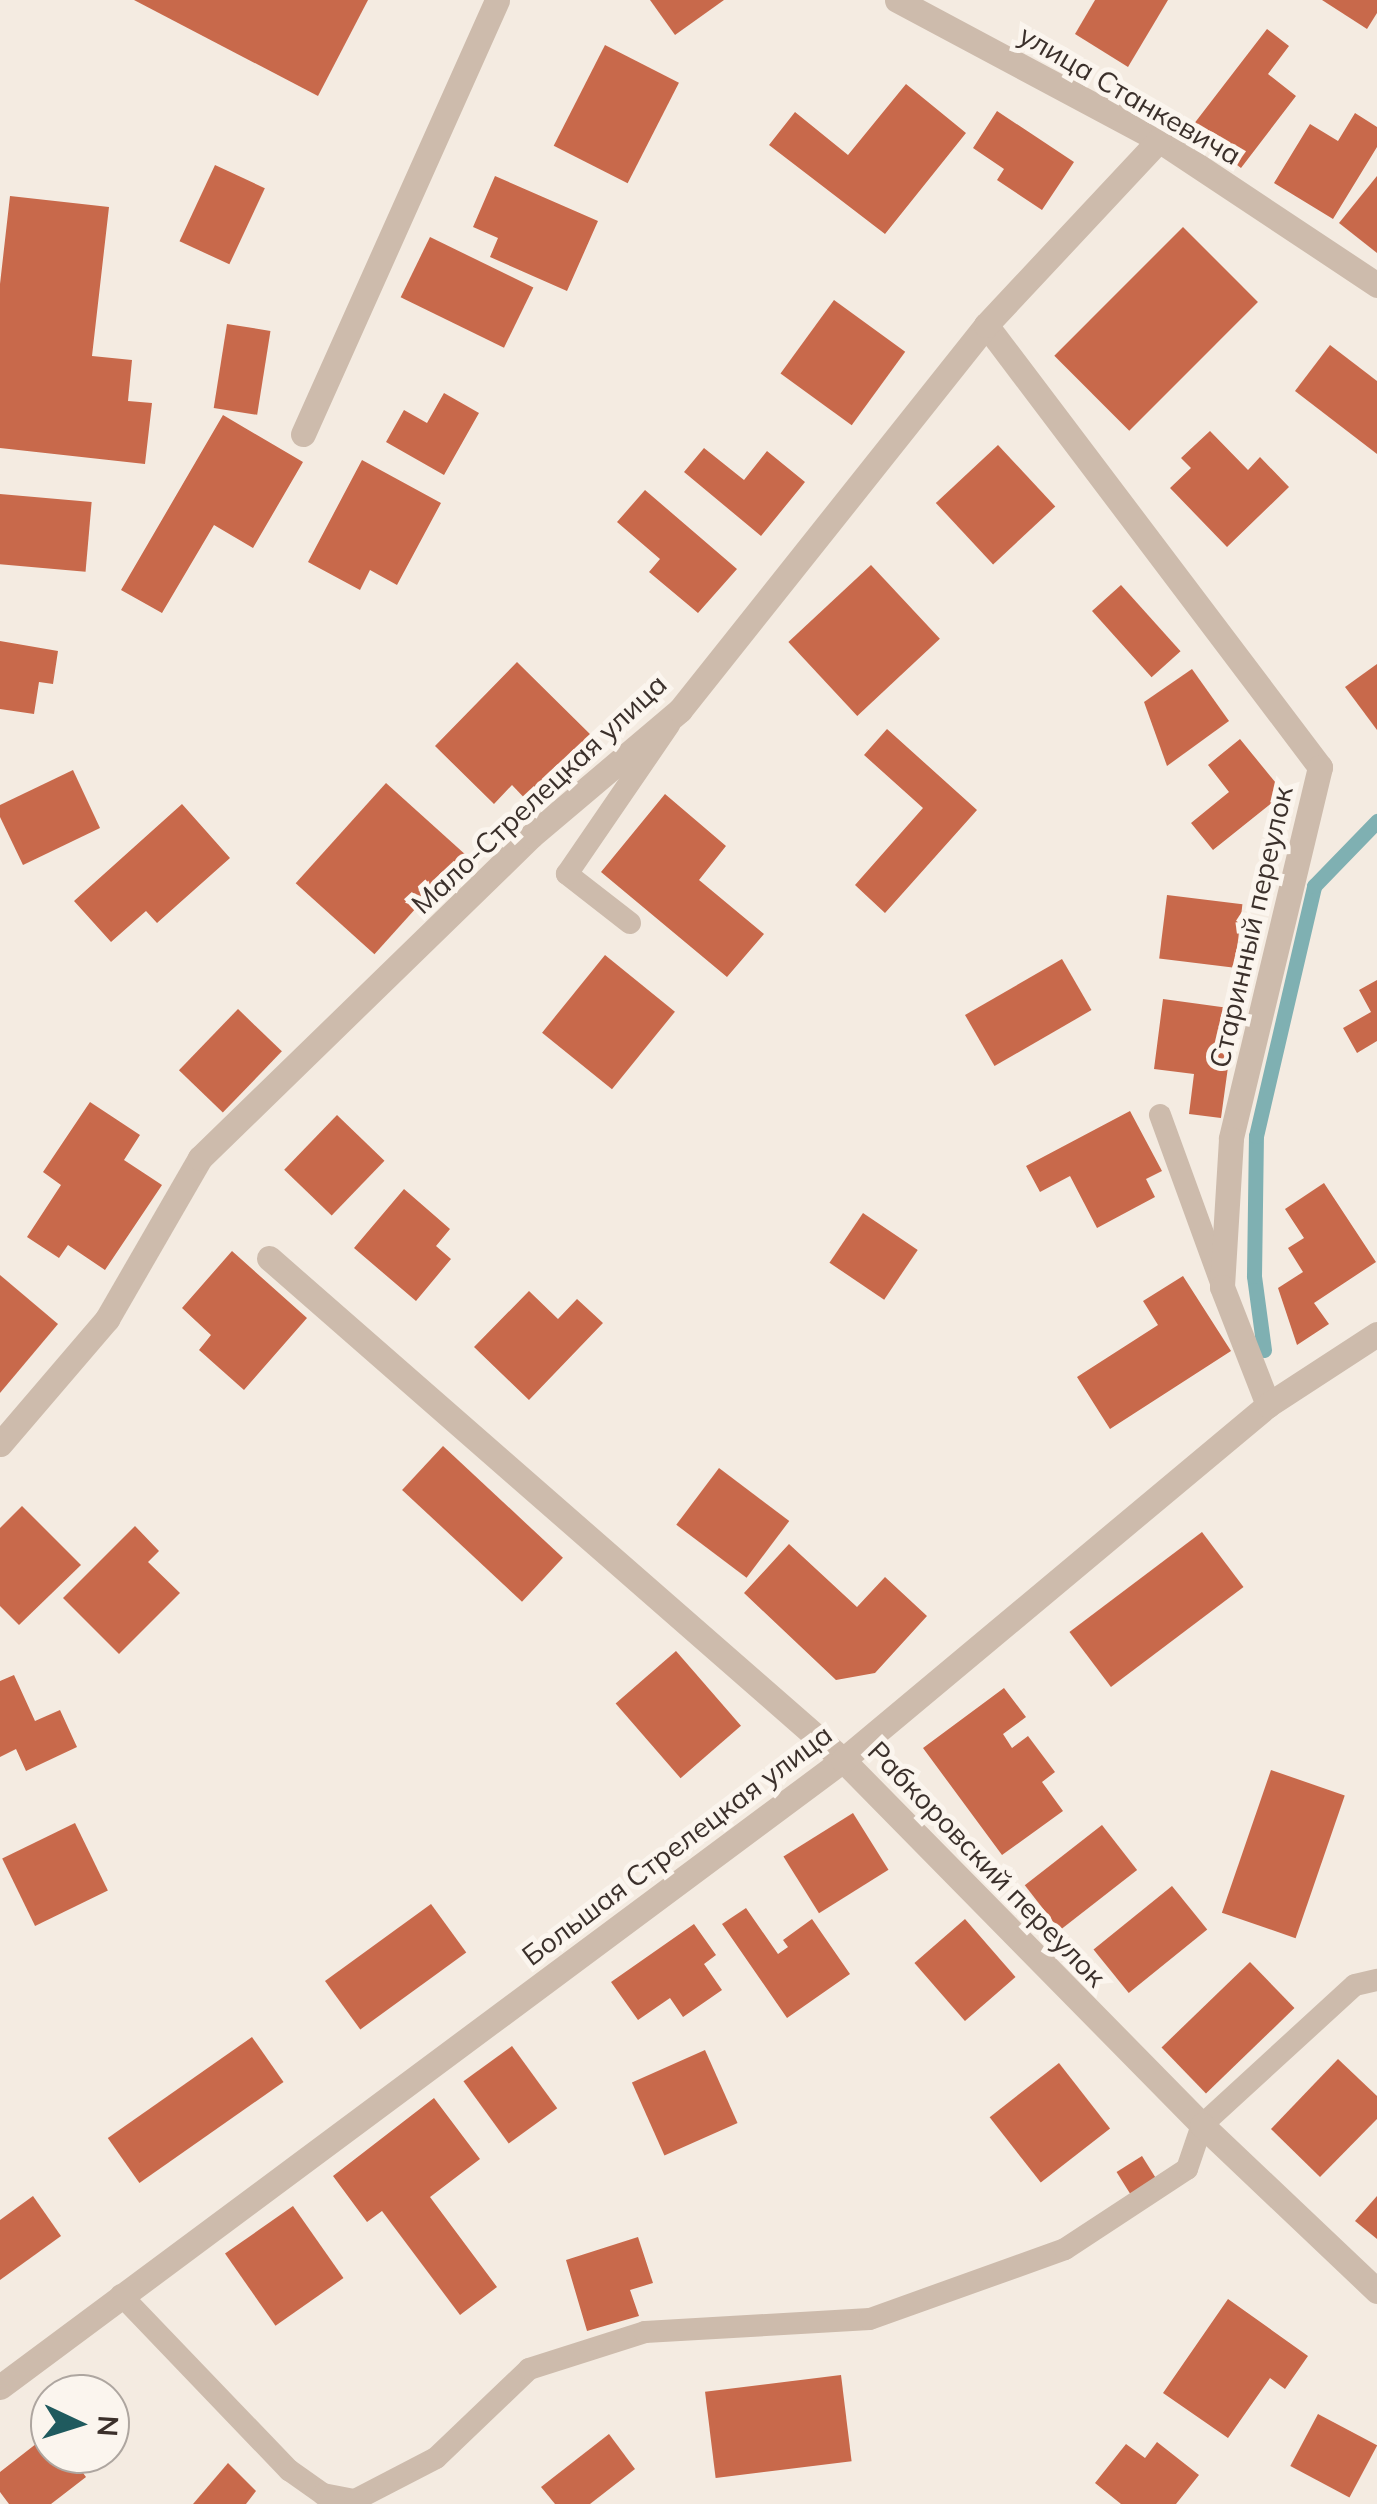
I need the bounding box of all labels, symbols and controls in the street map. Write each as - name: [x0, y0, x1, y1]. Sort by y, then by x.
- street label: улица Станкевича: [1013, 18, 1247, 172]
- street label: Мало-Стрелецкая улица: [405, 667, 673, 921]
- street label: Старинный переулок: [1202, 783, 1300, 1071]
- street label: Большая Стрелецкая улица: [515, 1717, 839, 1973]
- street label: Рабкоровский переулок: [861, 1734, 1113, 1994]
- north arrow: [30, 2374, 130, 2474]
- text: N: [90, 2414, 127, 2438]

